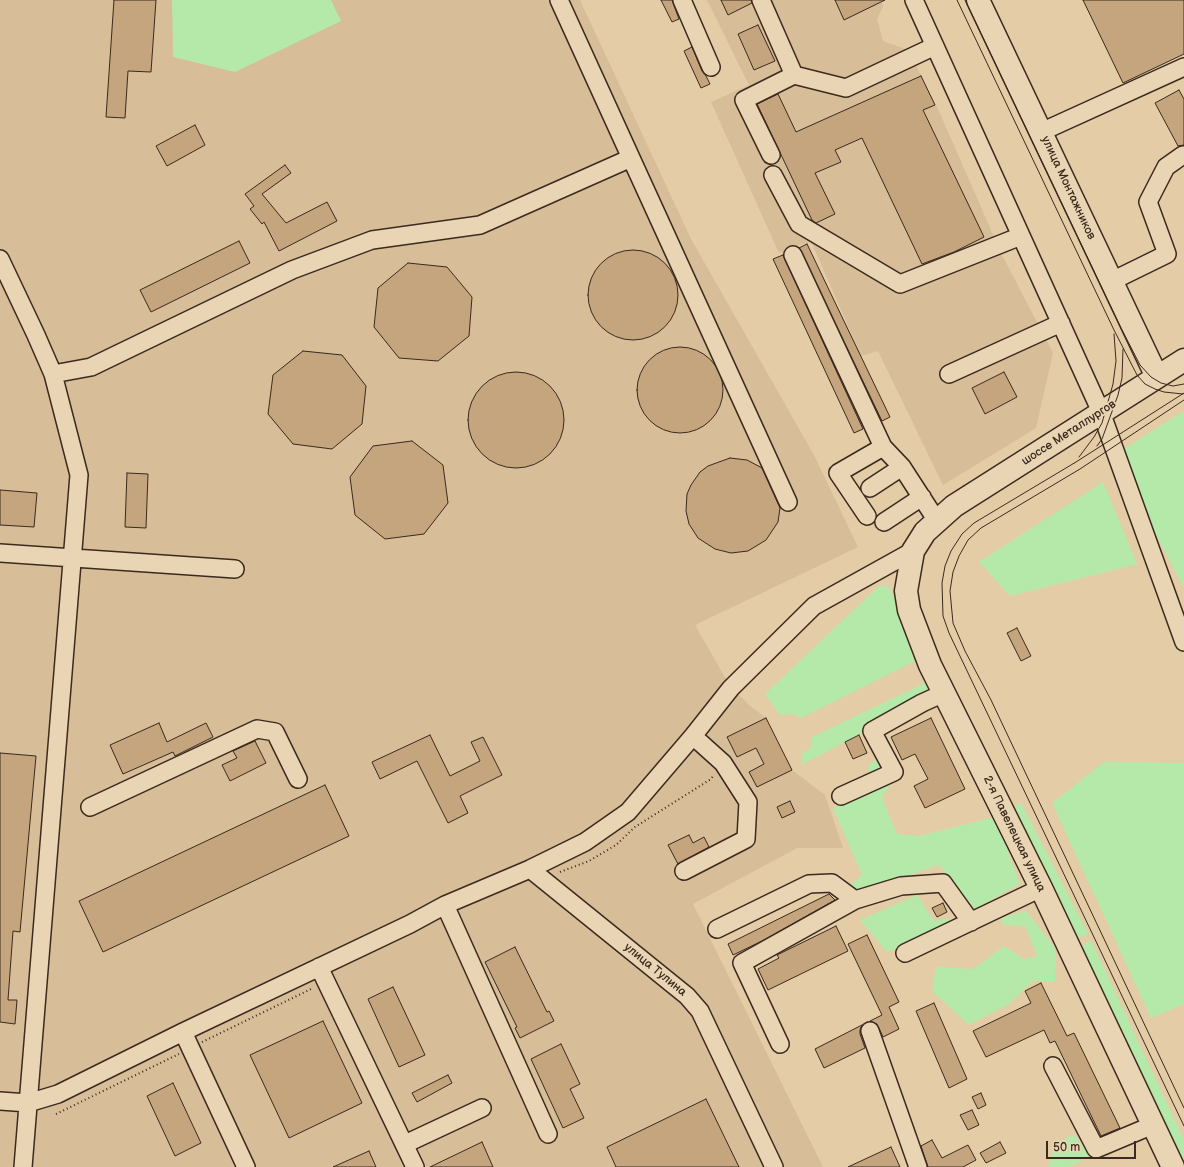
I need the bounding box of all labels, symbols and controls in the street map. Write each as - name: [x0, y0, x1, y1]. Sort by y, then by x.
- street label: улица Монтажников: [1038, 134, 1098, 242]
- street label: шоссе Металлургов: [1019, 397, 1119, 469]
- street label: 2-я Павелецкая улица: [980, 774, 1048, 894]
- street label: улица Тулина: [621, 940, 689, 1000]
- scale bar: [1048, 1133, 1138, 1159]
- text: 50 m: [1053, 1140, 1080, 1155]

